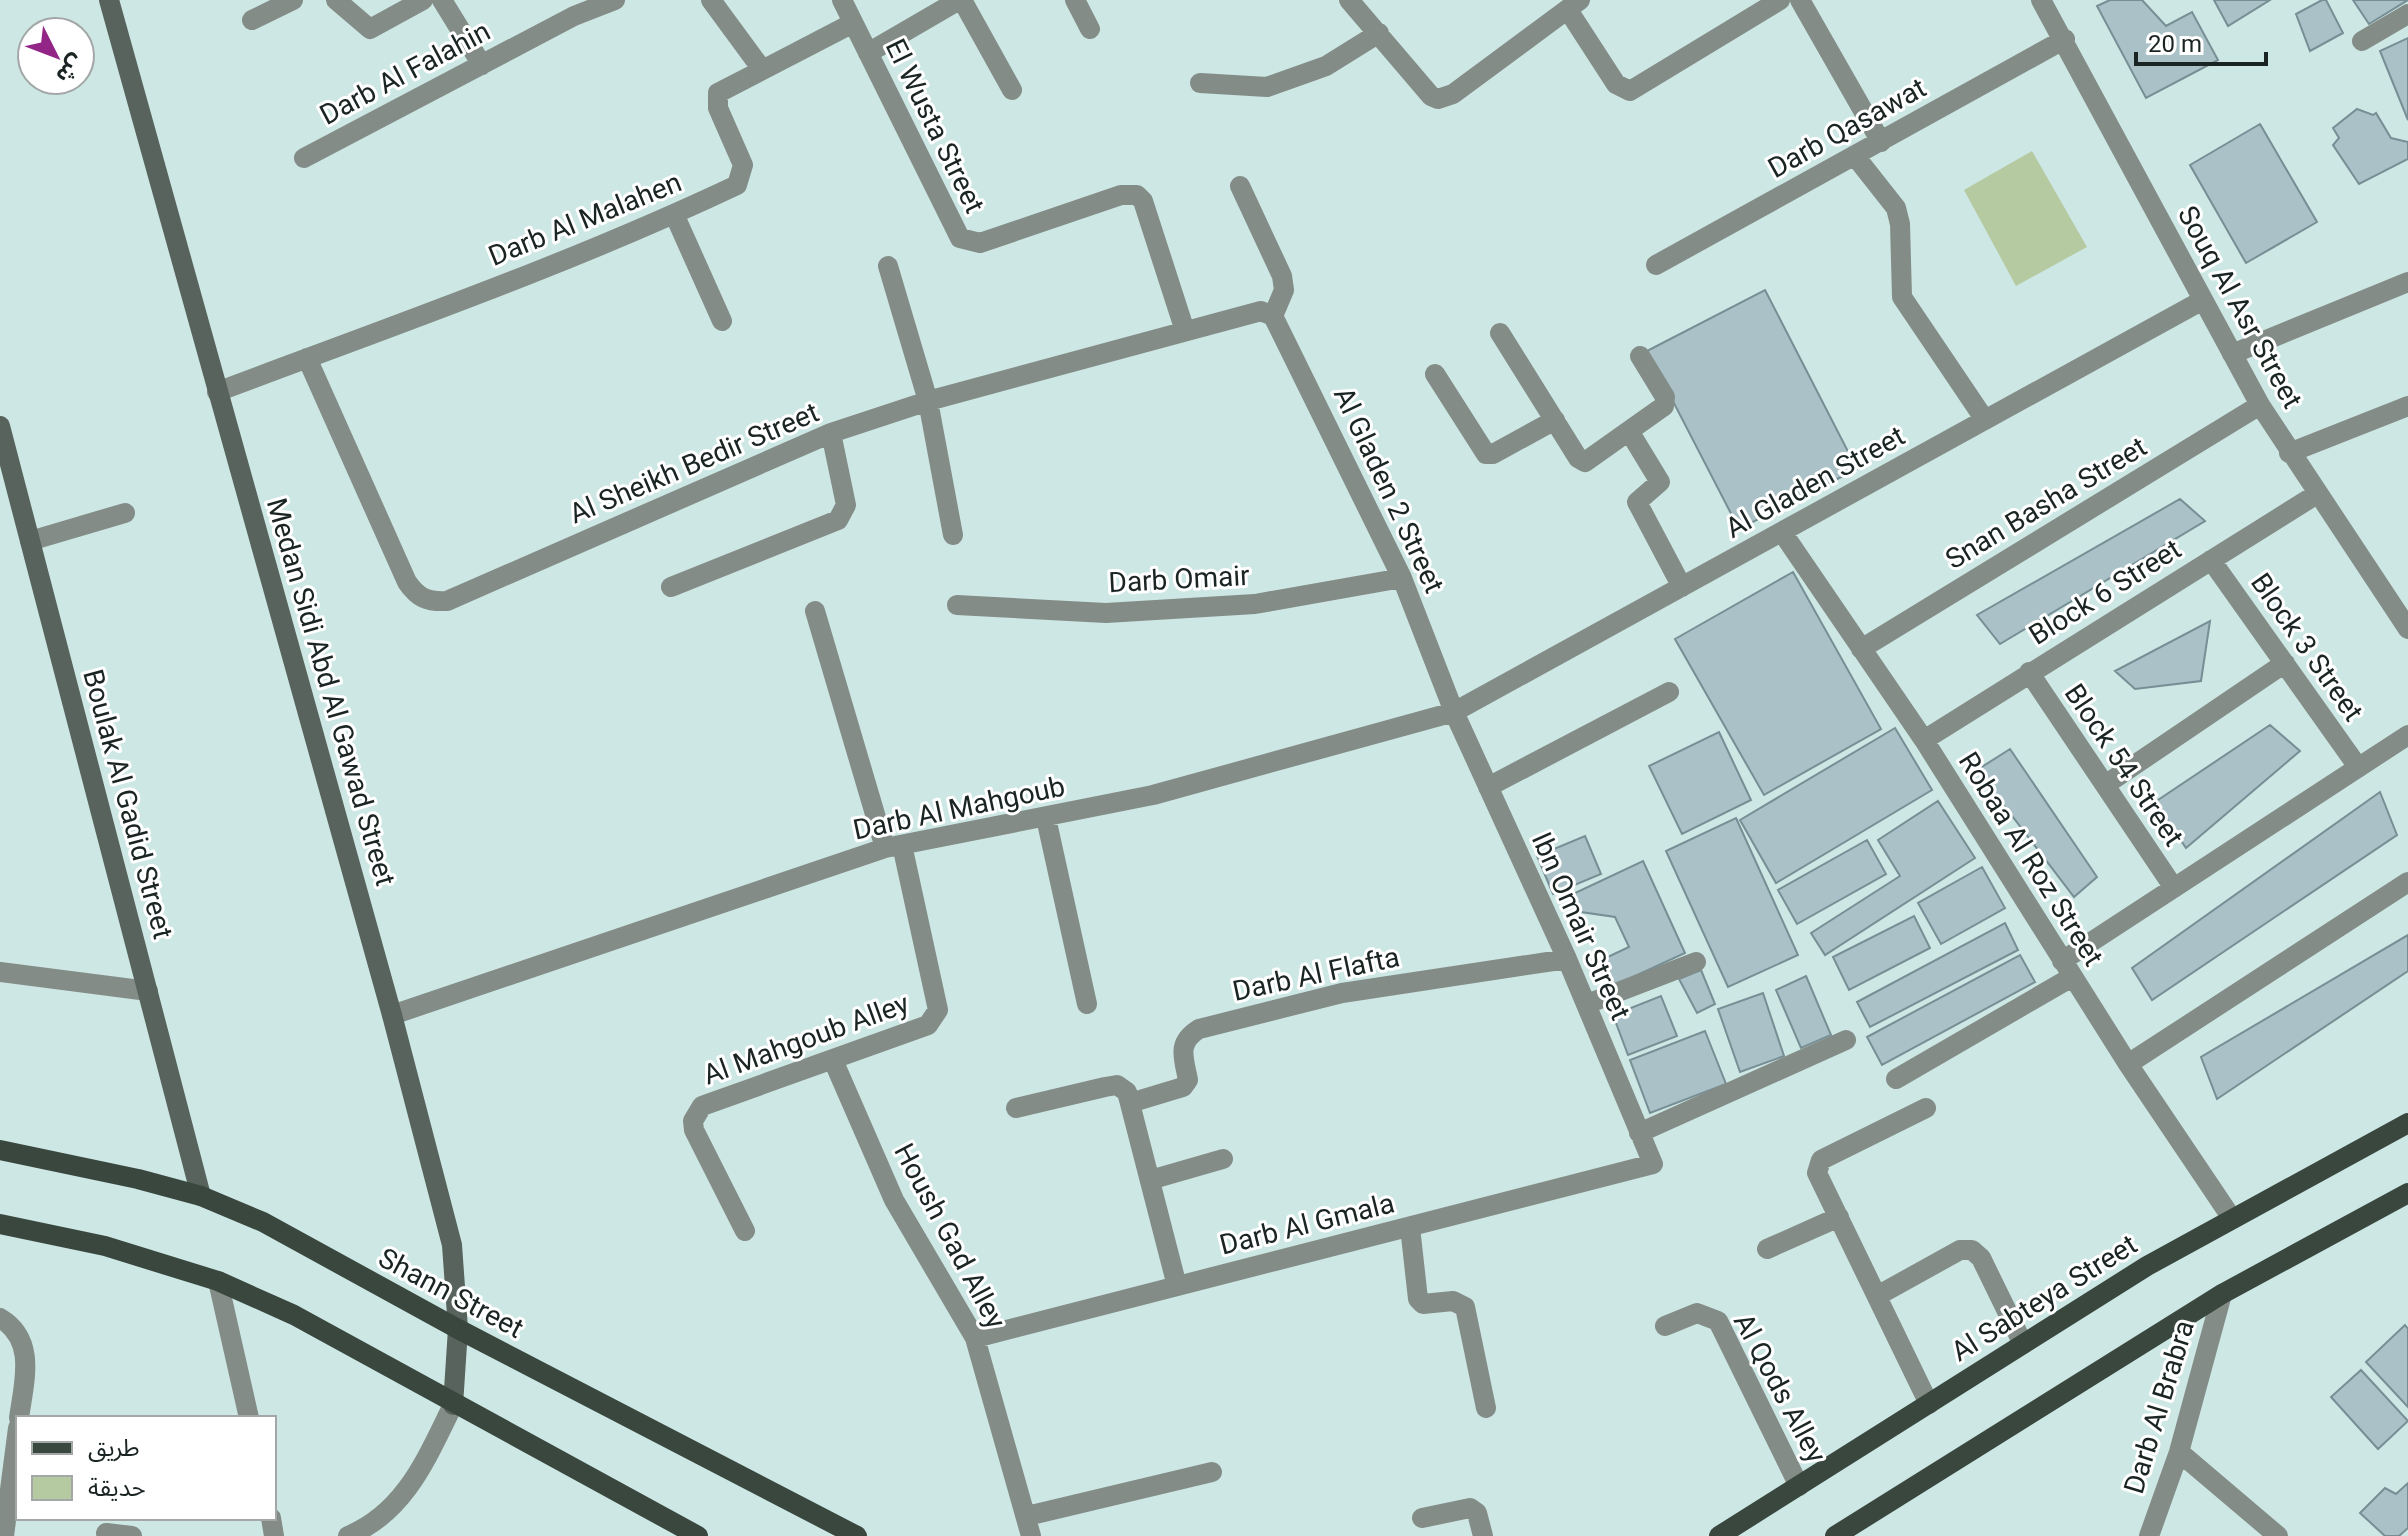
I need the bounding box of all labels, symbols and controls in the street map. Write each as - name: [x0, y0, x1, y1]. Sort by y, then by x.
- street label: Darb Al Falahin: [314, 14, 496, 132]
- north arrow: [16, 16, 96, 96]
- scale bar: [2136, 16, 2266, 66]
- text: 20 m: [2148, 30, 2202, 58]
- street label: El Wusta Street: [879, 34, 991, 218]
- text: ش: [51, 49, 90, 89]
- street label: Darb Qasawat: [1762, 71, 1932, 185]
- street label: Darb Al Malahen: [484, 165, 686, 273]
- street label: Souq Al Asr Street: [2171, 200, 2309, 414]
- street label: Al Gladen 2 Street: [1327, 382, 1451, 598]
- street label: Al Sheikh Bedir Street: [564, 396, 824, 530]
- street label: Al Gladen Street: [1720, 419, 1910, 545]
- street label: Snan Basha Street: [1940, 430, 2152, 576]
- street label: Medan Sidi Abd Al Gawad Street: [260, 494, 402, 890]
- street label: Block 6 Street: [2023, 532, 2187, 652]
- street label: Darb Omair: [1108, 559, 1251, 599]
- street label: Block 3 Street: [2244, 567, 2370, 727]
- street label: Boulak Al Gadid Street: [76, 666, 180, 942]
- street label: Block 54 Street: [2058, 678, 2190, 852]
- street label: Robaa Al Roz Street: [1952, 746, 2110, 972]
- street label: Darb Al Mahgoub: [850, 769, 1068, 847]
- street label: Ibn Omair Street: [1525, 827, 1637, 1025]
- street label: Darb Al Flafta: [1230, 940, 1402, 1008]
- street label: Al Mahgoub Alley: [699, 986, 913, 1092]
- street label: Housh Gad Alley: [887, 1138, 1013, 1334]
- street label: Darb Al Gmala: [1216, 1186, 1398, 1262]
- street label: Al Sabteya Street: [1945, 1228, 2143, 1368]
- street label: Shann Street: [373, 1241, 529, 1345]
- street label: Al Qods Alley: [1727, 1308, 1833, 1468]
- street label: Darb Al Brabra: [2117, 1316, 2201, 1498]
- legend: [16, 1416, 276, 1520]
- text: طريق: [88, 1434, 140, 1463]
- text: حديقة: [88, 1474, 146, 1502]

